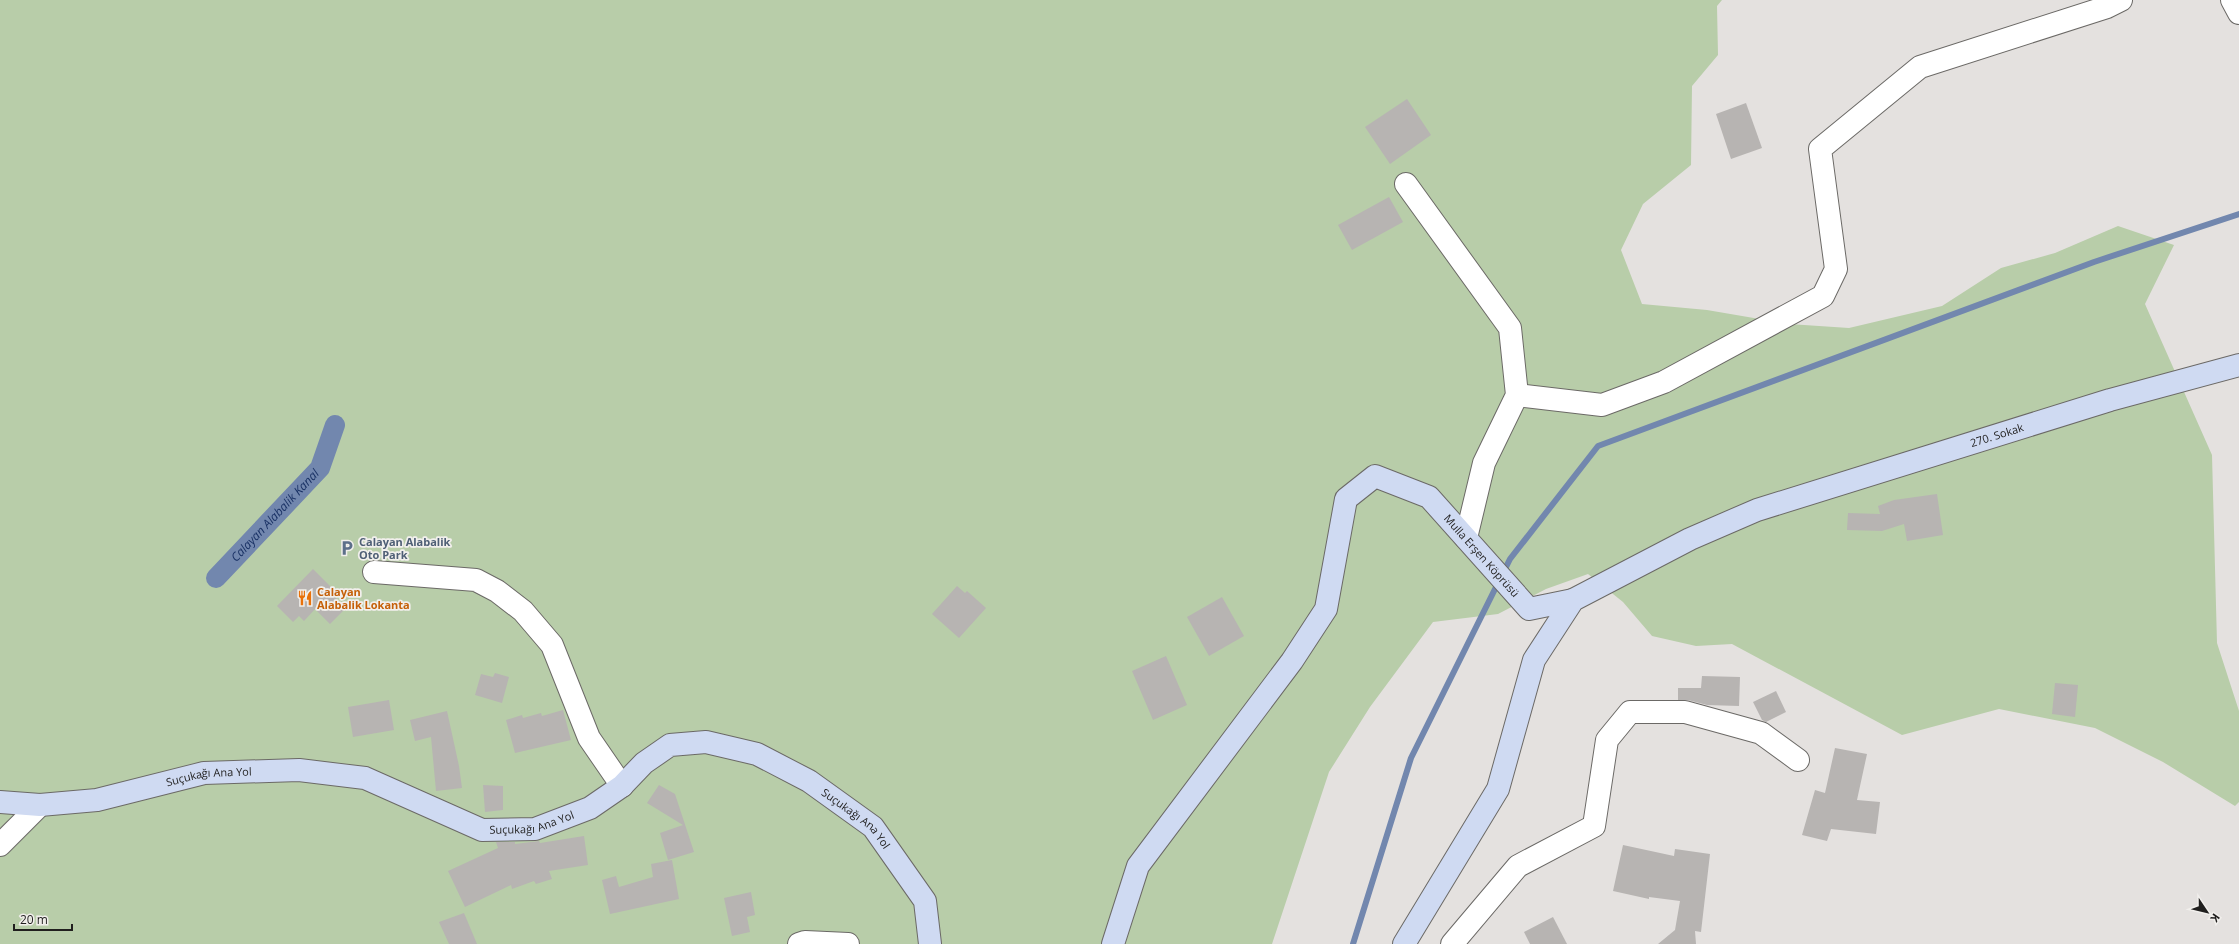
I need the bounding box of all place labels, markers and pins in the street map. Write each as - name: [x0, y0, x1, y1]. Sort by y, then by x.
- place label: Calayan Alabalik Oto Park: [359, 534, 451, 562]
- parking icon: Calayan Alabalik Oto Park: [338, 539, 356, 557]
- place label: Calayan Alabalik Lokanta: [317, 584, 410, 612]
- restaurant icon: Calayan Alabalik Lokanta: [296, 589, 314, 607]

